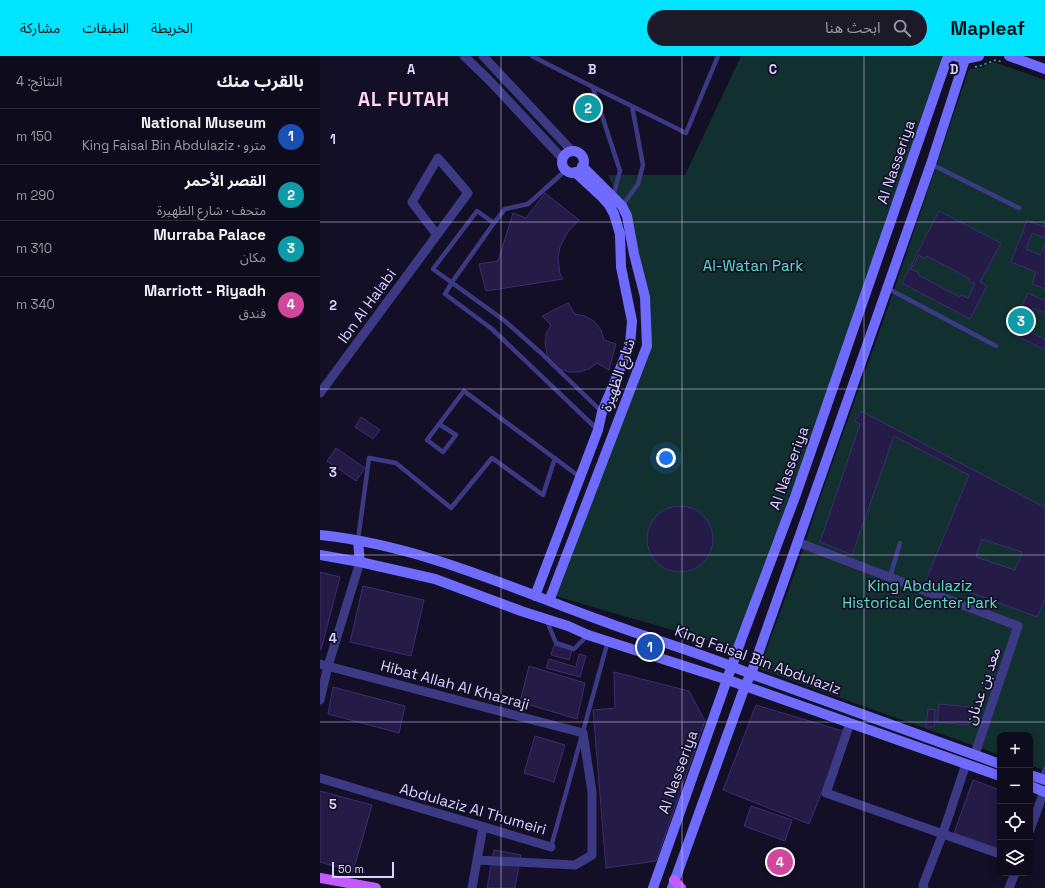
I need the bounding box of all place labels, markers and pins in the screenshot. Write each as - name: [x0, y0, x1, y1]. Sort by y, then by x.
- pin: 2: [575, 93, 601, 123]
- pin: 3: [1008, 306, 1034, 336]
- pin: 1: [637, 632, 663, 662]
- pin: 4: [767, 847, 793, 877]

